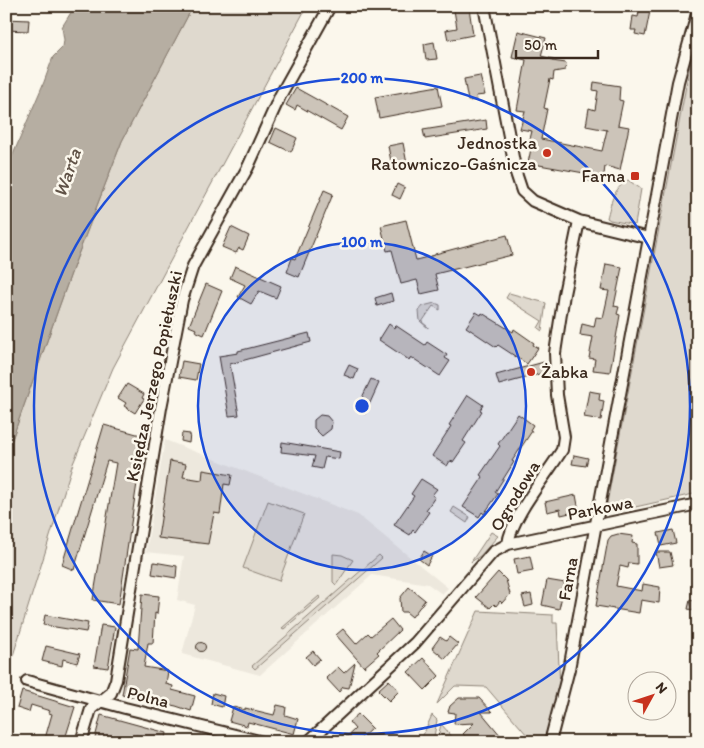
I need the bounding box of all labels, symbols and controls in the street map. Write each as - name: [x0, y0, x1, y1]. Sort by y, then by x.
- scale bar: [516, 28, 599, 60]
- text: 50 m: [524, 36, 557, 54]
- text: 200 m: [341, 69, 384, 87]
- place label: Jednostka Ratowniczo-Gaśnicza: [371, 132, 538, 175]
- water label: Warta: [48, 145, 86, 200]
- marker: Jednostka Ratowniczo-Gaśnicza: [541, 147, 553, 159]
- place label: Farna: [581, 165, 625, 187]
- marker: Farna: [629, 170, 641, 182]
- text: 100 m: [341, 233, 383, 251]
- street label: Księdza Jerzego Popiełuszki: [121, 269, 187, 483]
- place label: Żabka: [541, 361, 588, 383]
- marker: Żabka: [525, 366, 537, 378]
- centre of rings: [353, 397, 371, 415]
- street label: Ogrodowa: [485, 456, 545, 535]
- street label: Parkowa: [565, 491, 635, 525]
- street label: Farna: [553, 555, 583, 602]
- north arrow: [626, 670, 676, 720]
- text: N: [652, 679, 671, 697]
- street label: Polna: [125, 681, 171, 713]

